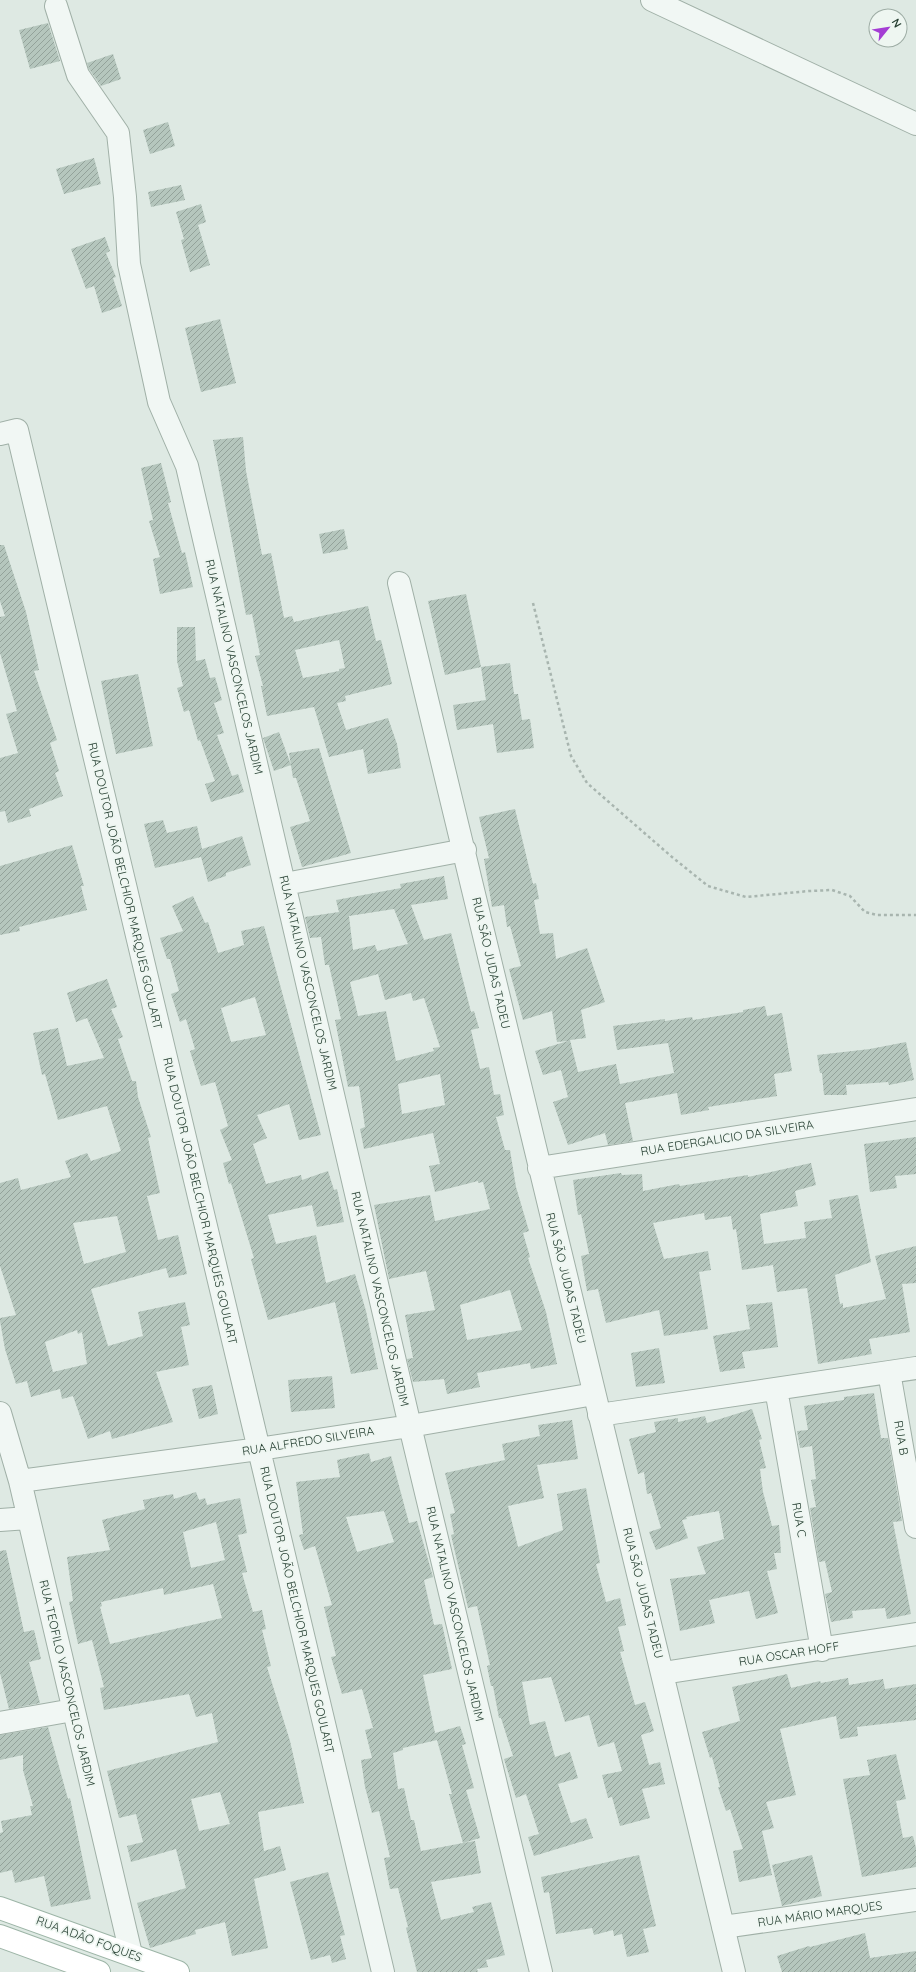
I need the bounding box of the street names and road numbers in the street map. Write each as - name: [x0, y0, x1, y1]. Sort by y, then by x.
- street label: RUA NATALINO VASCONCELOS JARDIM: [202, 558, 267, 776]
- street label: RUA DOUTOR JOÃO BELCHIOR MARQUES GOULART: [85, 741, 166, 1031]
- street label: RUA NATALINO VASCONCELOS JARDIM: [276, 874, 341, 1092]
- street label: RUA SÃO JUDAS TADEU: [469, 896, 514, 1030]
- street label: RUA DOUTOR JOÃO BELCHIOR MARQUES GOULART: [160, 1056, 241, 1346]
- street label: RUA EDERGALICIO DA SILVEIRA: [639, 1116, 815, 1159]
- street label: RUA NATALINO VASCONCELOS JARDIM: [348, 1190, 413, 1408]
- street label: RUA SÃO JUDAS TADEU: [543, 1211, 590, 1345]
- street label: RUA B: [891, 1419, 912, 1457]
- street label: RUA ALFREDO SILVEIRA: [241, 1423, 375, 1458]
- street label: RUA DOUTOR JOÃO BELCHIOR MARQUES GOULART: [257, 1465, 338, 1755]
- street label: RUA C: [789, 1501, 810, 1539]
- street label: RUA NATALINO VASCONCELOS JARDIM: [423, 1505, 488, 1723]
- street label: RUA SÃO JUDAS TADEU: [620, 1526, 667, 1660]
- street label: RUA TEOFILO VASCONCELOS JARDIM: [36, 1578, 99, 1787]
- street label: RUA OSCAR HOFF: [738, 1638, 841, 1669]
- street label: RUA MÁRIO MARQUES: [757, 1897, 883, 1930]
- street label: RUA ADÃO FOQUES: [34, 1912, 144, 1965]

